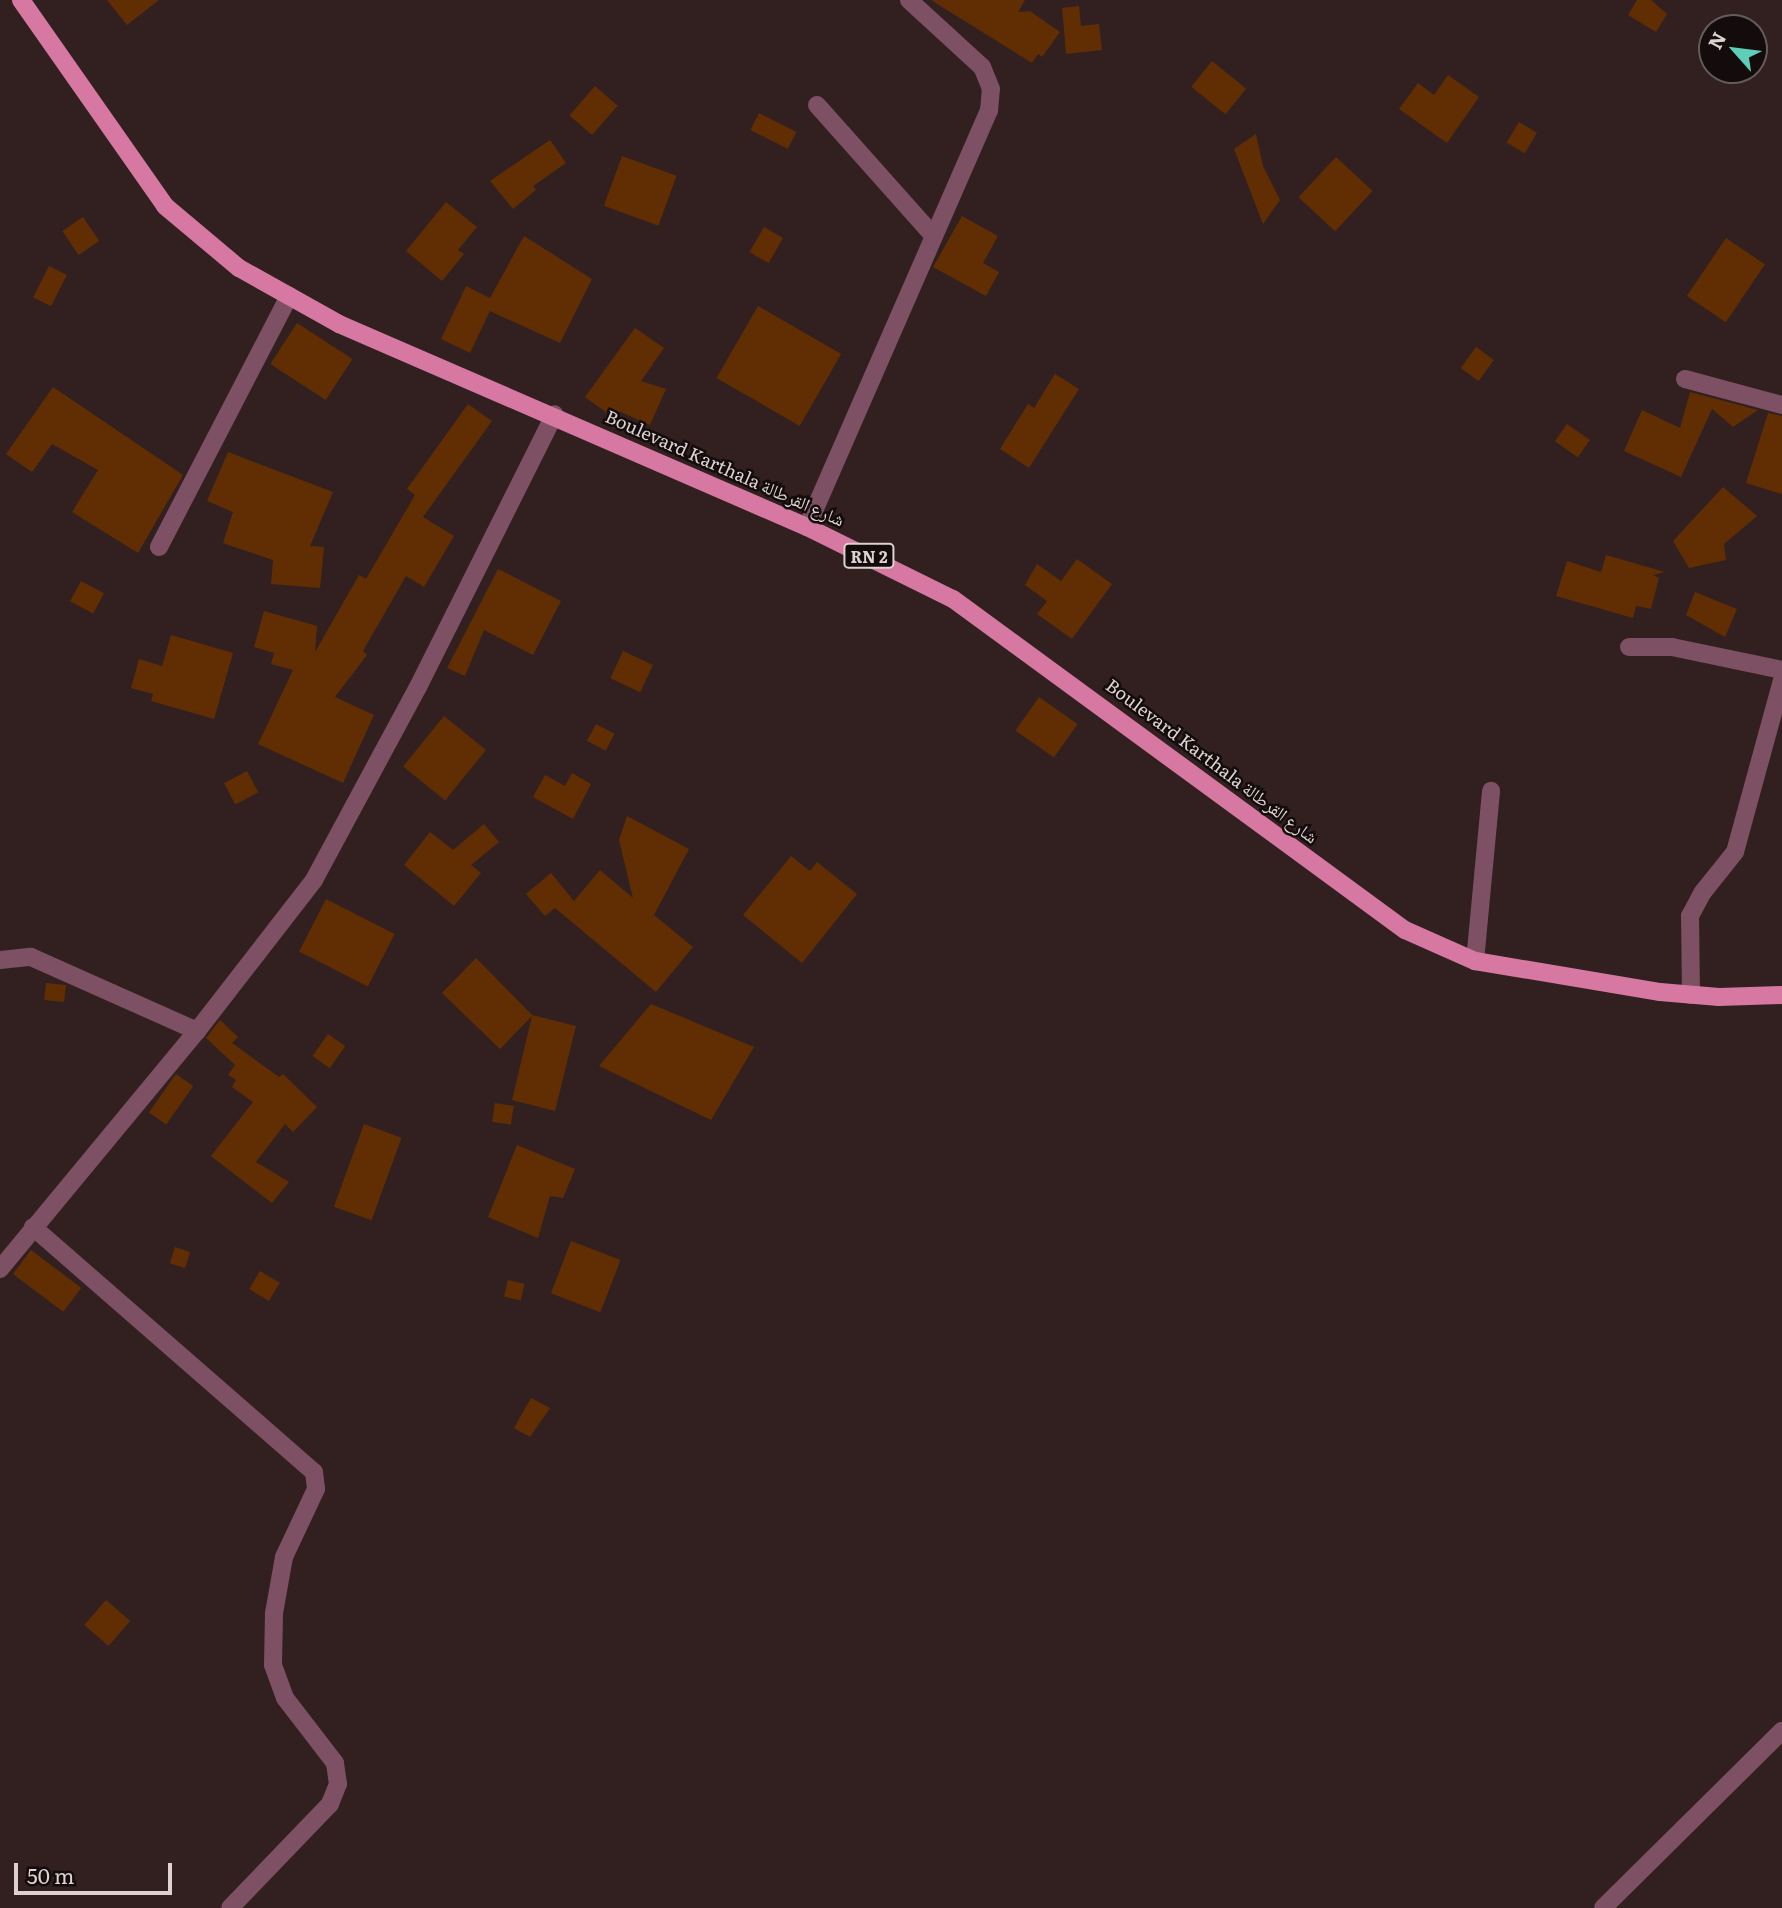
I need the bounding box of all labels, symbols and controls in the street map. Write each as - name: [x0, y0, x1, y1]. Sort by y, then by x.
- north arrow: [1698, 14, 1768, 84]
- text: N: [1700, 26, 1732, 54]
- street label: Boulevard Karthala شارع القرطالة: [602, 405, 848, 531]
- road number: RN 2: [843, 544, 895, 568]
- street label: Boulevard Karthala شارع القرطالة: [1102, 674, 1322, 848]
- scale bar: [18, 1848, 175, 1892]
- text: 50 m: [27, 1859, 74, 1890]

